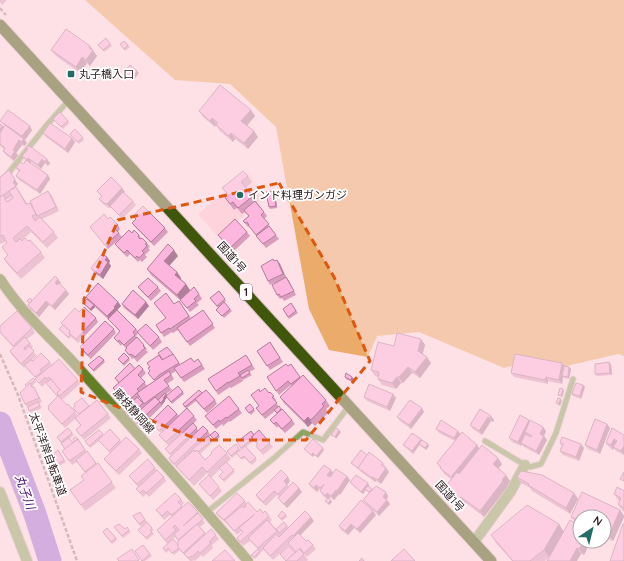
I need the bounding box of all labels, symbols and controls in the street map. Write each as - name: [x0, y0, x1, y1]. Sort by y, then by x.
- place label: 丸子橋入口: [79, 67, 134, 81]
- marker: 丸子橋入口: [66, 69, 76, 79]
- place label: インド料理ガンガジ: [248, 188, 347, 202]
- marker: インド料理ガンガジ: [235, 190, 245, 200]
- street label: 国道1号: [214, 239, 250, 275]
- road number: 1: [240, 284, 252, 300]
- street label: 藤枝静岡線: [110, 386, 158, 436]
- street label: 太平洋岸自転車道: [26, 410, 70, 498]
- water label: 丸子川: [12, 472, 39, 513]
- street label: 国道1号: [432, 478, 468, 514]
- north arrow: [572, 509, 612, 549]
- text: N: [590, 513, 605, 529]

